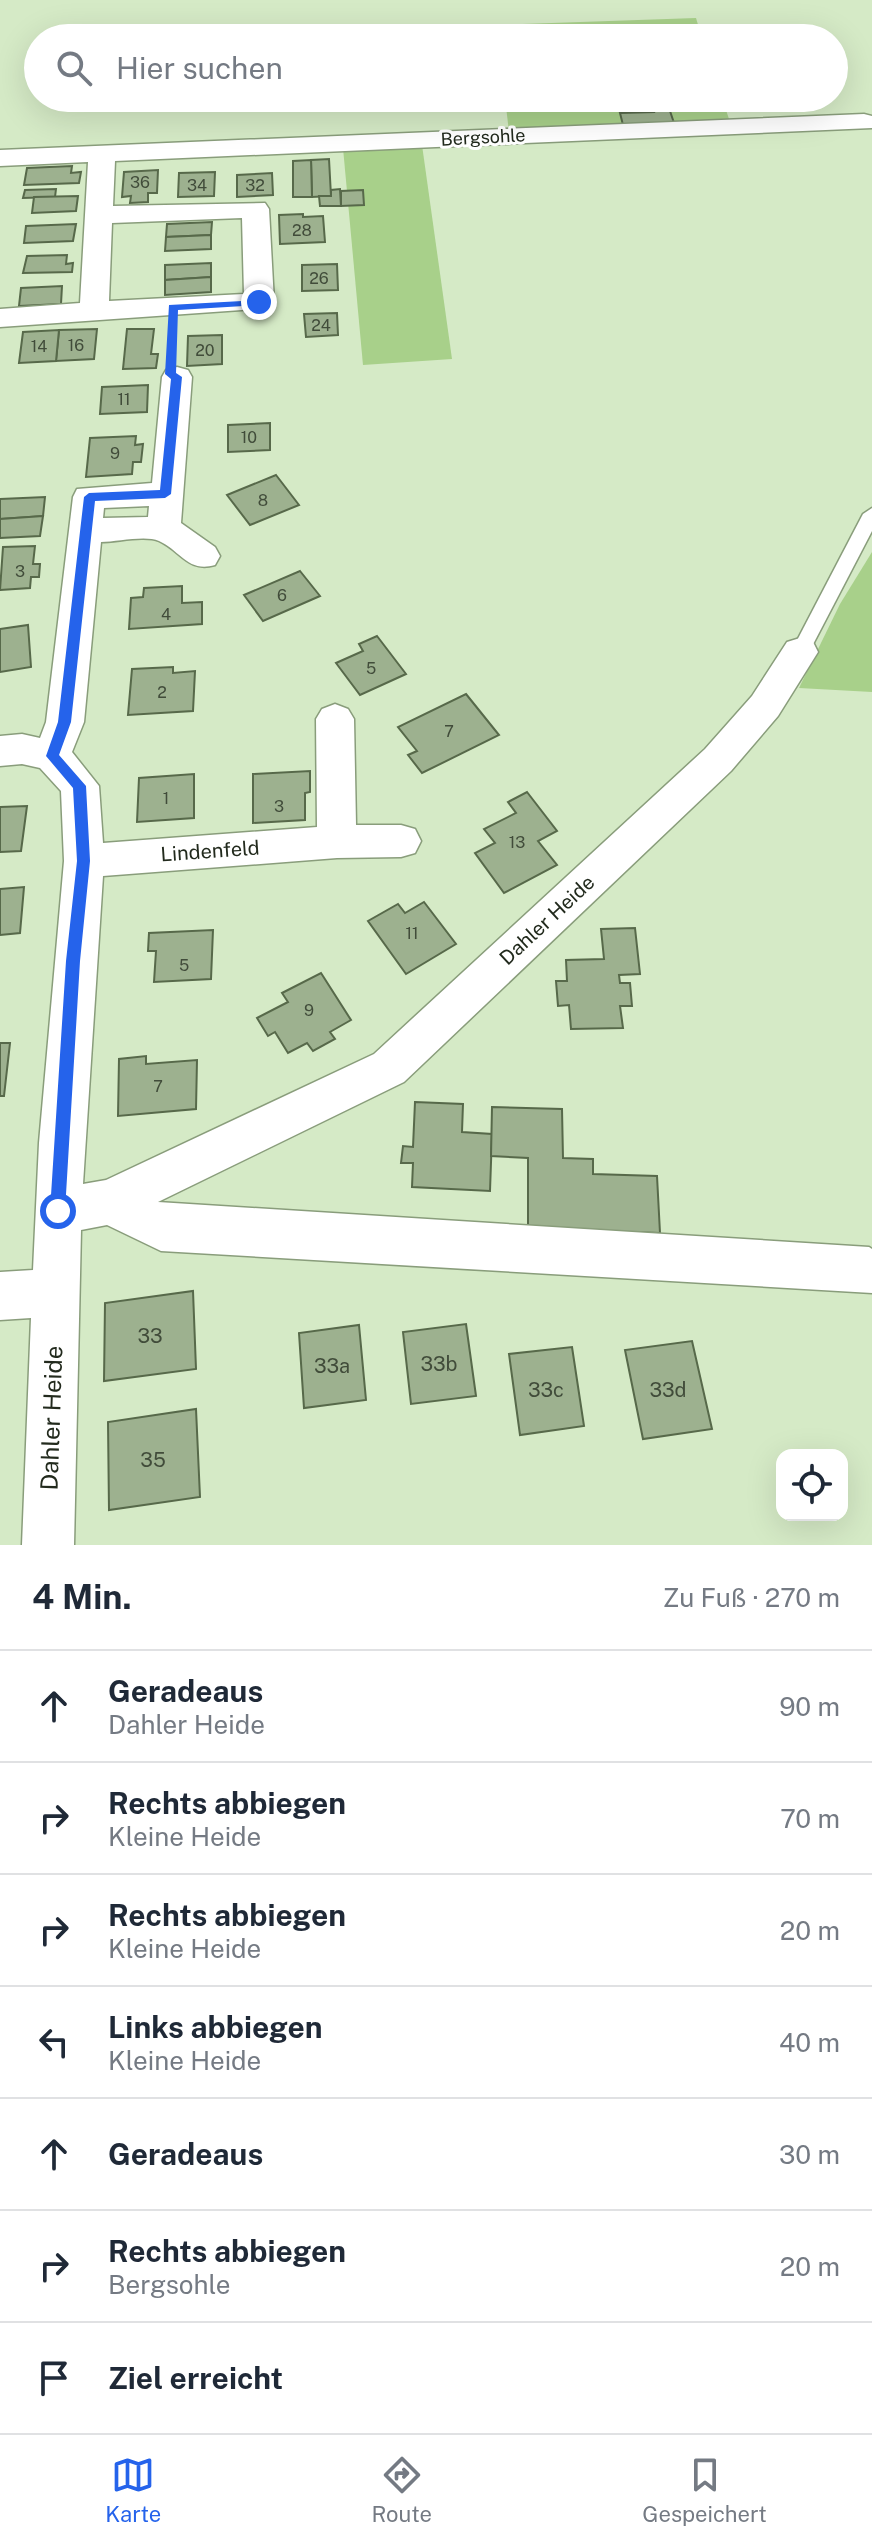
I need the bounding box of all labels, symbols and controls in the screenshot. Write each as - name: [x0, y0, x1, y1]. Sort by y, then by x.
- search box: [24, 24, 848, 112]
- icon: search: [52, 46, 96, 90]
- text: Hier suchen: [116, 50, 283, 86]
- street label: Bergsohle: [440, 124, 526, 150]
- house number: 36: [130, 173, 150, 192]
- house number: 34: [187, 176, 207, 195]
- house number: 32: [245, 176, 265, 195]
- house number: 28: [292, 221, 312, 240]
- house number: 26: [309, 269, 329, 288]
- route end: [241, 284, 277, 320]
- house number: 24: [311, 316, 331, 335]
- house number: 16: [68, 336, 84, 355]
- house number: 14: [31, 337, 47, 356]
- house number: 20: [195, 341, 215, 360]
- house number: 11: [117, 390, 131, 409]
- house number: 10: [241, 428, 257, 447]
- house number: 9: [110, 444, 120, 463]
- house number: 8: [258, 491, 268, 510]
- house number: 3: [15, 562, 25, 581]
- house number: 6: [277, 586, 287, 605]
- house number: 4: [161, 605, 171, 624]
- house number: 5: [366, 659, 376, 678]
- house number: 2: [157, 683, 167, 702]
- house number: 7: [444, 722, 454, 741]
- house number: 1: [163, 789, 169, 808]
- house number: 3: [274, 797, 284, 816]
- house number: 13: [509, 833, 525, 852]
- street label: Lindenfeld: [160, 836, 260, 866]
- street label: Dahler Heide: [495, 870, 599, 970]
- house number: 11: [405, 924, 419, 943]
- house number: 5: [179, 956, 189, 975]
- house number: 9: [304, 1001, 314, 1020]
- house number: 7: [153, 1077, 163, 1096]
- route start: [40, 1193, 76, 1229]
- house number: 33: [137, 1324, 163, 1348]
- street label: Dahler Heide: [34, 1345, 68, 1491]
- house number: 33b: [421, 1352, 458, 1376]
- house number: 33a: [314, 1354, 350, 1378]
- house number: 33c: [528, 1378, 564, 1402]
- house number: 33d: [650, 1378, 687, 1402]
- house number: 35: [140, 1448, 166, 1472]
- map controls: [776, 1449, 848, 1521]
- button: locate: [776, 1449, 848, 1521]
- text: 4 Min.: [32, 1577, 132, 1617]
- text: Zu Fuß · 270 m: [663, 1582, 840, 1613]
- text: Geradeaus: [108, 1673, 263, 1709]
- icon: ahead: [32, 1684, 76, 1728]
- text: 90 m: [779, 1691, 840, 1722]
- text: Dahler Heide: [108, 1709, 265, 1740]
- text: Rechts abbiegen: [108, 1785, 346, 1821]
- icon: right: [32, 1796, 76, 1840]
- text: 70 m: [780, 1803, 840, 1834]
- text: Kleine Heide: [108, 1821, 261, 1852]
- text: Rechts abbiegen: [108, 1897, 346, 1933]
- icon: right: [32, 1908, 76, 1952]
- text: 20 m: [780, 1915, 840, 1946]
- text: Kleine Heide: [108, 1933, 261, 1964]
- text: Links abbiegen: [108, 2009, 323, 2045]
- icon: left: [32, 2020, 76, 2064]
- text: 40 m: [779, 2027, 840, 2058]
- text: Kleine Heide: [108, 2045, 261, 2076]
- icon: ahead: [32, 2132, 76, 2176]
- text: Geradeaus: [108, 2136, 263, 2172]
- text: 30 m: [779, 2139, 840, 2170]
- text: Rechts abbiegen: [108, 2233, 346, 2269]
- icon: right: [32, 2244, 76, 2288]
- text: 20 m: [780, 2251, 840, 2282]
- text: Bergsohle: [108, 2269, 231, 2300]
- icon: arrive: [32, 2356, 76, 2400]
- text: Ziel erreicht: [108, 2360, 283, 2396]
- tab: Karte: [105, 2453, 161, 2527]
- tab: Route: [372, 2453, 432, 2527]
- tab: Gespeichert: [642, 2453, 767, 2527]

